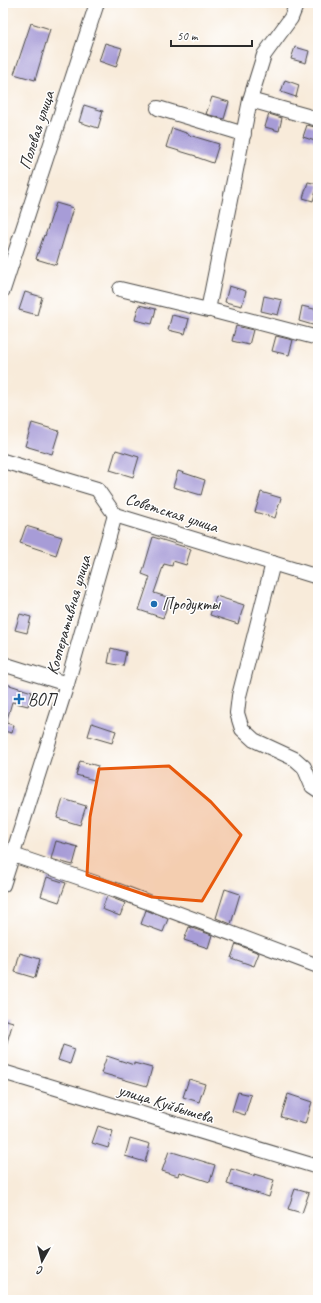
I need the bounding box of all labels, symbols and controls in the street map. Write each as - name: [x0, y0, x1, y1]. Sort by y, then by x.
- scale bar: [171, 22, 252, 48]
- text: 50 m: [177, 28, 199, 44]
- street label: Полевая улица: [14, 87, 60, 172]
- street label: Советская улица: [123, 488, 222, 538]
- street label: Кооперативная улица: [41, 552, 96, 677]
- place label: Продукты: [162, 594, 222, 615]
- marker: Продукты: [149, 599, 159, 609]
- place label: ВОП: [28, 689, 58, 710]
- marker: ВОП: [13, 693, 25, 705]
- street label: улица Куйбышева: [115, 1079, 217, 1128]
- north arrow: [22, 1241, 62, 1281]
- text: С: [35, 1263, 44, 1278]

